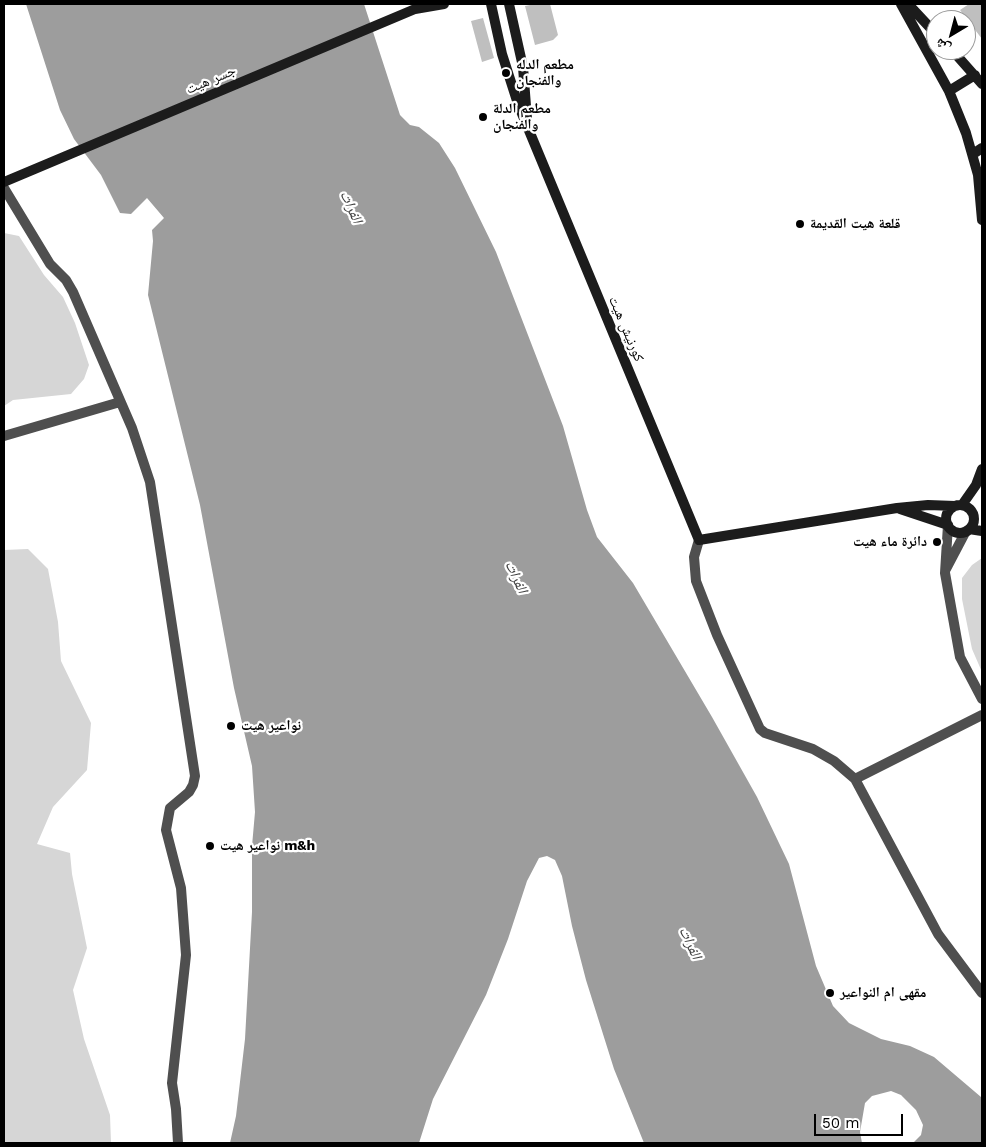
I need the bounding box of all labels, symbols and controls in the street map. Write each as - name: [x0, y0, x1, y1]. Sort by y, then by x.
- north arrow: [926, 10, 976, 60]
- text: ش: [932, 35, 953, 57]
- place label: مطعم الدله والفنجان: [516, 57, 574, 90]
- street label: جسر هيت: [184, 62, 238, 98]
- marker: مطعم الدله والفنجان: [500, 67, 512, 79]
- place label: مطعم الدلة والفنجان: [493, 101, 551, 134]
- marker: مطعم الدلة والفنجان: [477, 111, 489, 123]
- water label: الفرات: [336, 188, 366, 226]
- place label: قلعة هيت القديمة: [810, 216, 901, 232]
- marker: قلعة هيت القديمة: [794, 218, 806, 230]
- street label: كورنيش هيت: [605, 294, 647, 364]
- place label: دائرة ماء هيت: [853, 534, 927, 550]
- marker: دائرة ماء هيت: [931, 536, 943, 548]
- water label: الفرات: [501, 558, 531, 596]
- place label: نواعير هيت: [241, 718, 301, 734]
- marker: نواعير هيت: [225, 720, 237, 732]
- place label: نواعير هيت m&h: [220, 838, 315, 854]
- marker: نواعير هيت m&h: [204, 840, 216, 852]
- water label: الفرات: [675, 924, 705, 962]
- place label: مقهى ام النواعير: [840, 985, 926, 1001]
- marker: مقهى ام النواعير: [824, 987, 836, 999]
- scale bar: [816, 1104, 905, 1136]
- text: 50 m: [822, 1114, 859, 1132]

